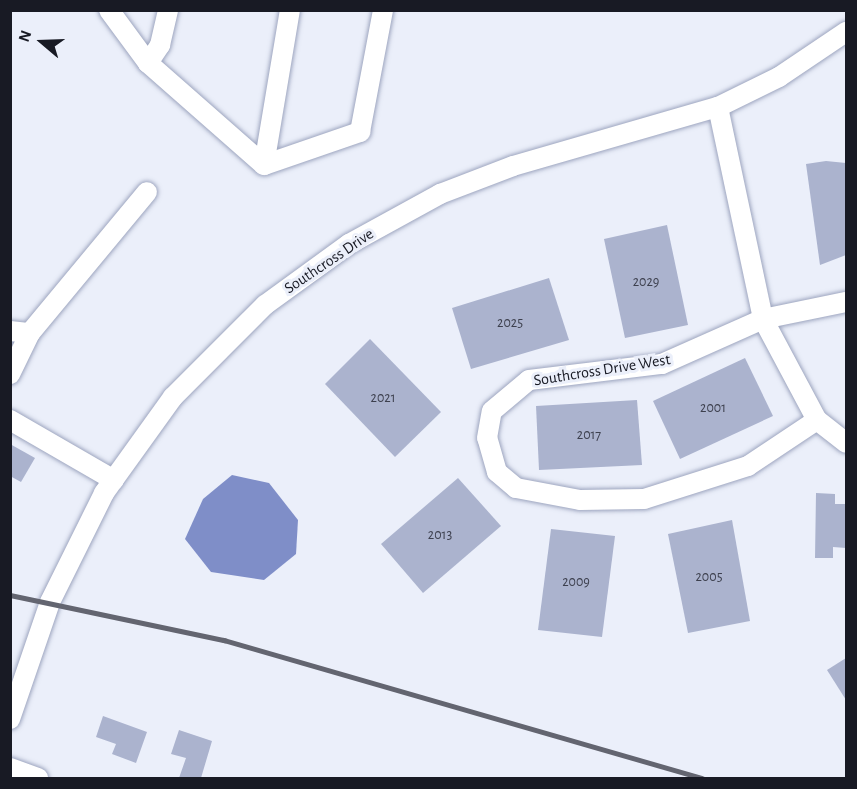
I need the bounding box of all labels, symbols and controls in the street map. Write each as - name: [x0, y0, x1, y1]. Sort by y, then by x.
- north arrow: [12, 12, 72, 72]
- text: N: [16, 28, 34, 44]
- street label: Southcross Drive: [281, 224, 377, 298]
- house number: 2029: [633, 274, 659, 290]
- house number: 2025: [497, 315, 523, 331]
- street label: Southcross Drive West: [532, 350, 672, 390]
- house number: 2021: [371, 390, 395, 406]
- house number: 2001: [700, 400, 726, 416]
- house number: 2017: [577, 427, 601, 443]
- house number: 2013: [428, 527, 452, 543]
- house number: 2005: [695, 569, 723, 585]
- house number: 2009: [562, 574, 590, 590]

